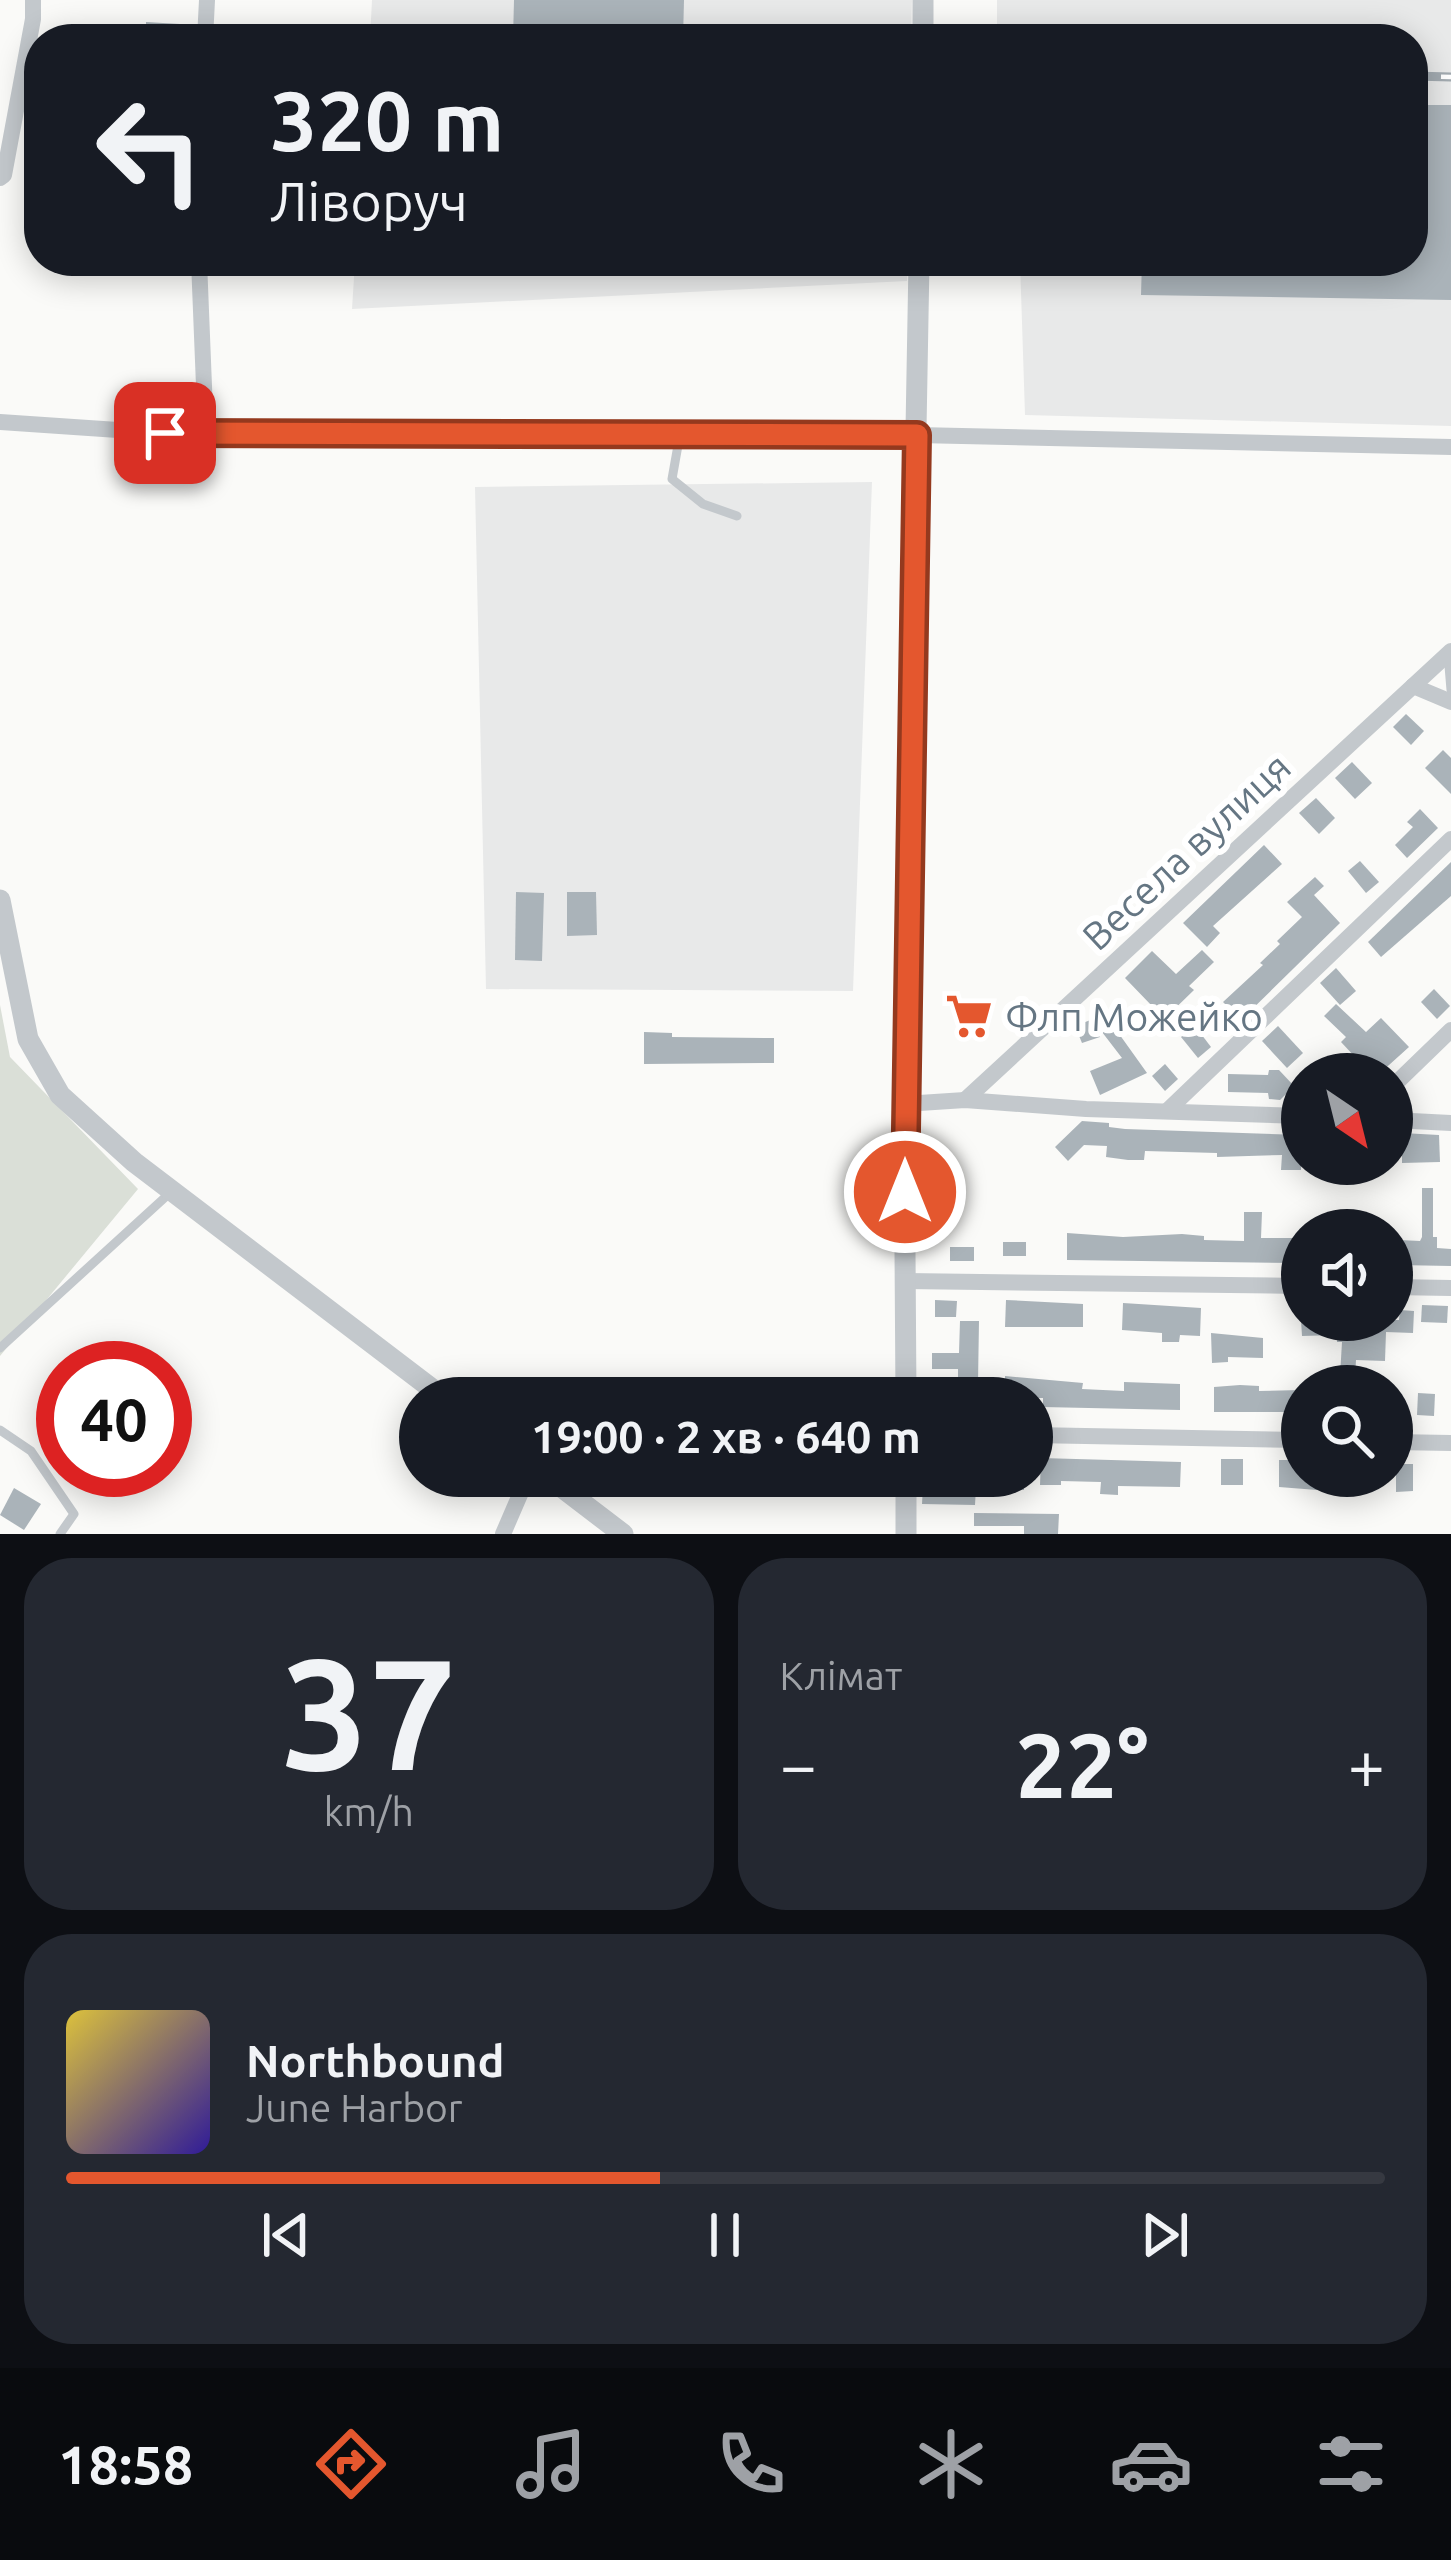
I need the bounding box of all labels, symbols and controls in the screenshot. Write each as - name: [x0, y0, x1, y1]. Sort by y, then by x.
- icon: left: [72, 72, 228, 228]
- text: 320 m: [270, 73, 504, 167]
- text: Ліворуч: [270, 171, 468, 231]
- pin: [114, 382, 216, 484]
- icon: arrive: [132, 400, 198, 466]
- street label: Весела вулиця: [1074, 744, 1298, 958]
- supermarket icon: Флп Можейко: [944, 991, 994, 1041]
- place label: Флп Можейко: [1005, 995, 1263, 1038]
- north arrow: [1281, 1053, 1413, 1185]
- map controls: [1281, 1053, 1413, 1497]
- position arrow: [842, 1129, 968, 1255]
- button: sound: [1281, 1209, 1413, 1341]
- speed limit sign: 40: [36, 1341, 192, 1497]
- button: search: [1281, 1365, 1413, 1497]
- text: 19:00 · 2 хв · 640 m: [531, 1411, 921, 1462]
- text: 37: [281, 1625, 457, 1799]
- text: Клімат: [780, 1654, 902, 1697]
- text: 22°: [1016, 1714, 1149, 1815]
- text: −: [780, 1727, 817, 1801]
- text: +: [1348, 1727, 1385, 1801]
- text: km/h: [324, 1790, 414, 1833]
- text: Northbound: [246, 2035, 505, 2086]
- text: June Harbor: [246, 2086, 463, 2129]
- icon: previous: [253, 2202, 319, 2268]
- icon: pause: [692, 2202, 758, 2268]
- icon: next: [1132, 2202, 1198, 2268]
- icon: directions: [309, 2422, 393, 2506]
- icon: music: [509, 2422, 593, 2506]
- icon: phone: [709, 2422, 793, 2506]
- icon: climate: [909, 2422, 993, 2506]
- icon: car: [1109, 2422, 1193, 2506]
- icon: filters: [1309, 2422, 1393, 2506]
- text: 18:58: [58, 2434, 193, 2494]

